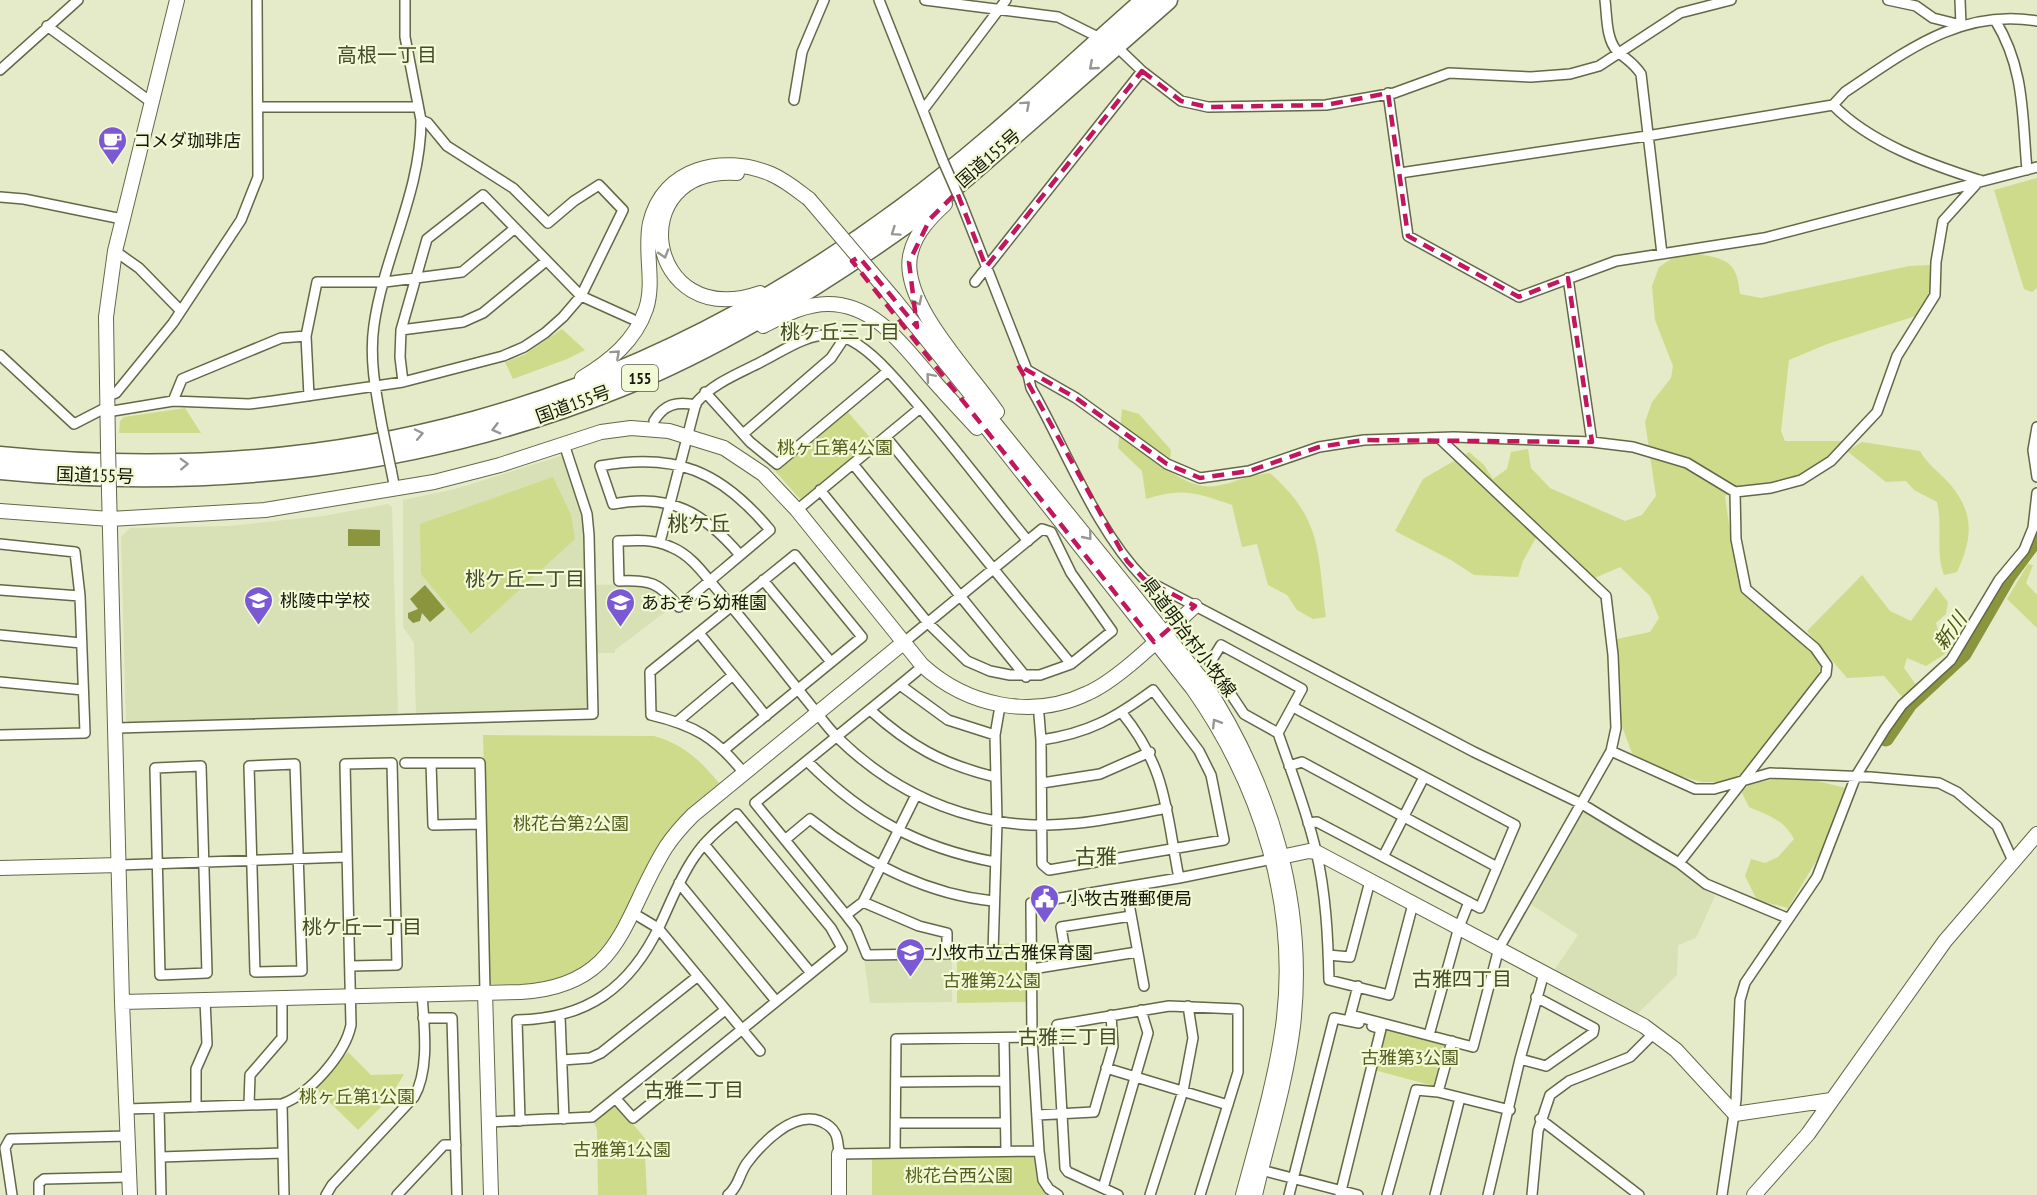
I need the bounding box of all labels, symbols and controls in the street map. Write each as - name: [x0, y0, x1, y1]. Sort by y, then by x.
- district label: 高根一丁目: [337, 42, 437, 68]
- one-way arrow: [1089, 59, 1099, 70]
- one-way arrow: [1019, 101, 1029, 112]
- cafe icon: コメダ珈琲店: [96, 124, 128, 166]
- street label: 国道155号: [951, 124, 1025, 192]
- place label: コメダ珈琲店: [133, 129, 241, 152]
- one-way arrow: [891, 225, 902, 236]
- one-way arrow: [657, 248, 669, 259]
- one-way arrow: [910, 295, 922, 306]
- district label: 桃ケ丘三丁目: [780, 319, 900, 345]
- one-way arrow: [609, 350, 620, 361]
- road number: 155: [622, 365, 658, 391]
- one-way arrow: [927, 373, 938, 384]
- street label: 国道155号: [532, 380, 614, 428]
- one-way arrow: [492, 422, 502, 434]
- one-way arrow: [414, 428, 424, 441]
- park label: 桃ヶ丘第4公園: [777, 436, 893, 459]
- one-way arrow: [180, 457, 189, 470]
- street label: 国道155号: [55, 462, 135, 488]
- district label: 桃ケ丘: [668, 510, 731, 537]
- one-way arrow: [1080, 529, 1091, 540]
- district label: 桃ケ丘二丁目: [465, 566, 585, 592]
- street label: 県道明治村小牧線: [1136, 573, 1242, 701]
- school or university icon: 桃陵中学校: [243, 584, 275, 626]
- school or university icon: あおぞら幼稚園: [604, 586, 636, 628]
- place label: 桃陵中学校: [280, 589, 370, 612]
- place label: あおぞら幼稚園: [641, 591, 767, 614]
- water label: 新川: [1928, 606, 1973, 655]
- one-way arrow: [1212, 719, 1224, 729]
- park label: 桃花台第2公園: [513, 812, 629, 835]
- district label: 古雅: [1075, 843, 1117, 870]
- public building icon: 小牧古雅郵便局: [1029, 882, 1061, 924]
- place label: 小牧古雅郵便局: [1066, 887, 1192, 910]
- district label: 桃ケ丘一丁目: [302, 914, 422, 940]
- school or university icon: 小牧市立古雅保育園: [894, 936, 926, 978]
- place label: 小牧市立古雅保育園: [931, 941, 1093, 964]
- district label: 古雅四丁目: [1412, 966, 1512, 992]
- park label: 古雅第2公園: [943, 969, 1041, 992]
- district label: 古雅三丁目: [1018, 1024, 1118, 1050]
- park label: 古雅第3公園: [1361, 1046, 1459, 1069]
- district label: 古雅二丁目: [644, 1077, 744, 1103]
- park label: 桃ヶ丘第1公園: [299, 1085, 415, 1108]
- park label: 古雅第1公園: [573, 1138, 671, 1161]
- park label: 桃花台西公園: [905, 1164, 1013, 1187]

